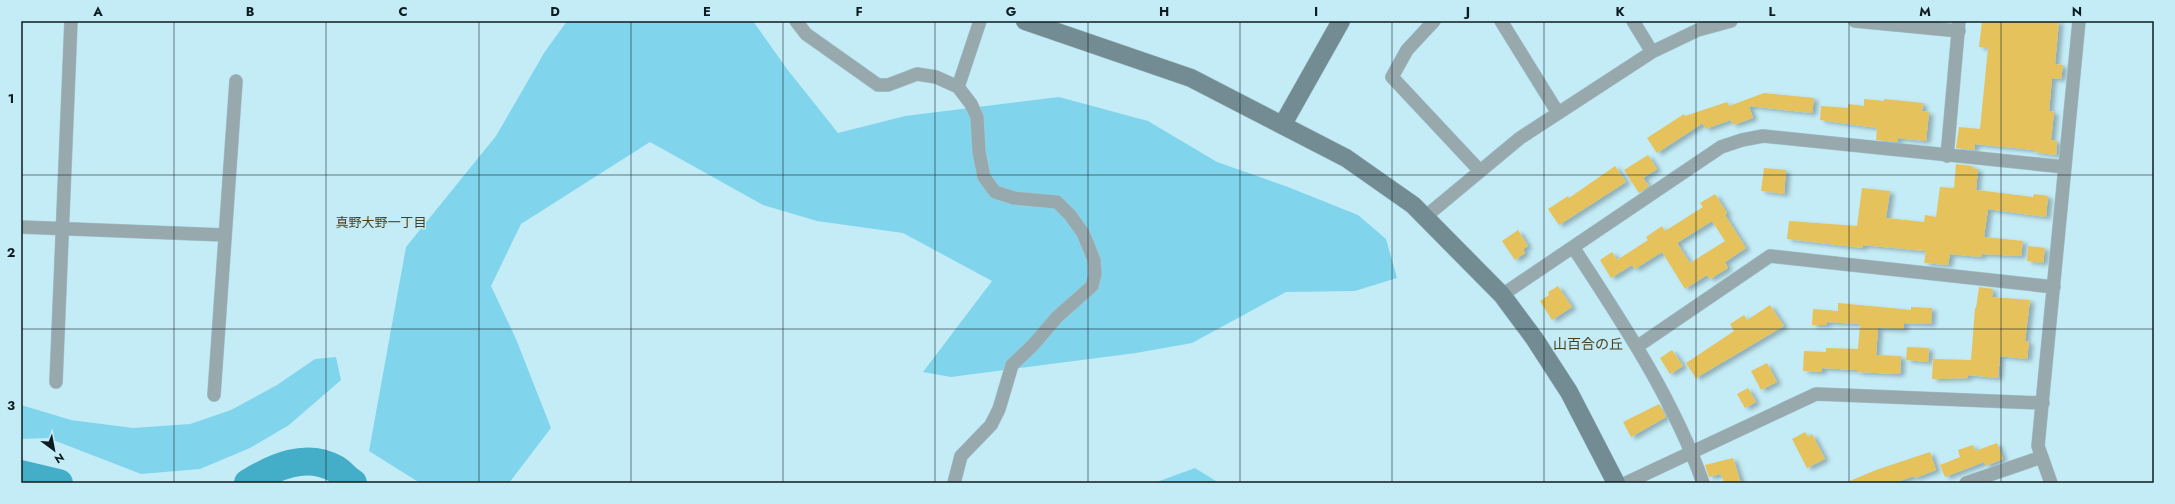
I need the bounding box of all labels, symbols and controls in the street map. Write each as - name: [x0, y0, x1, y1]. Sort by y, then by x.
- text: A: [92, 2, 103, 21]
- text: B: [246, 2, 255, 21]
- text: C: [398, 2, 408, 21]
- text: D: [550, 2, 560, 21]
- text: E: [703, 2, 711, 21]
- text: F: [855, 2, 863, 21]
- text: G: [1006, 2, 1017, 21]
- text: H: [1159, 2, 1169, 21]
- text: I: [1314, 2, 1318, 21]
- text: J: [1463, 2, 1470, 21]
- text: K: [1615, 2, 1625, 21]
- text: L: [1769, 2, 1776, 21]
- text: M: [1919, 2, 1931, 21]
- text: N: [2072, 2, 2082, 21]
- text: 1: [8, 89, 14, 108]
- district label: 真野大野一丁目: [335, 213, 427, 232]
- text: 2: [7, 243, 15, 262]
- district label: 山百合の丘: [1553, 334, 1623, 354]
- text: 3: [7, 396, 15, 415]
- north arrow: [34, 430, 74, 470]
- text: N: [51, 449, 67, 468]

